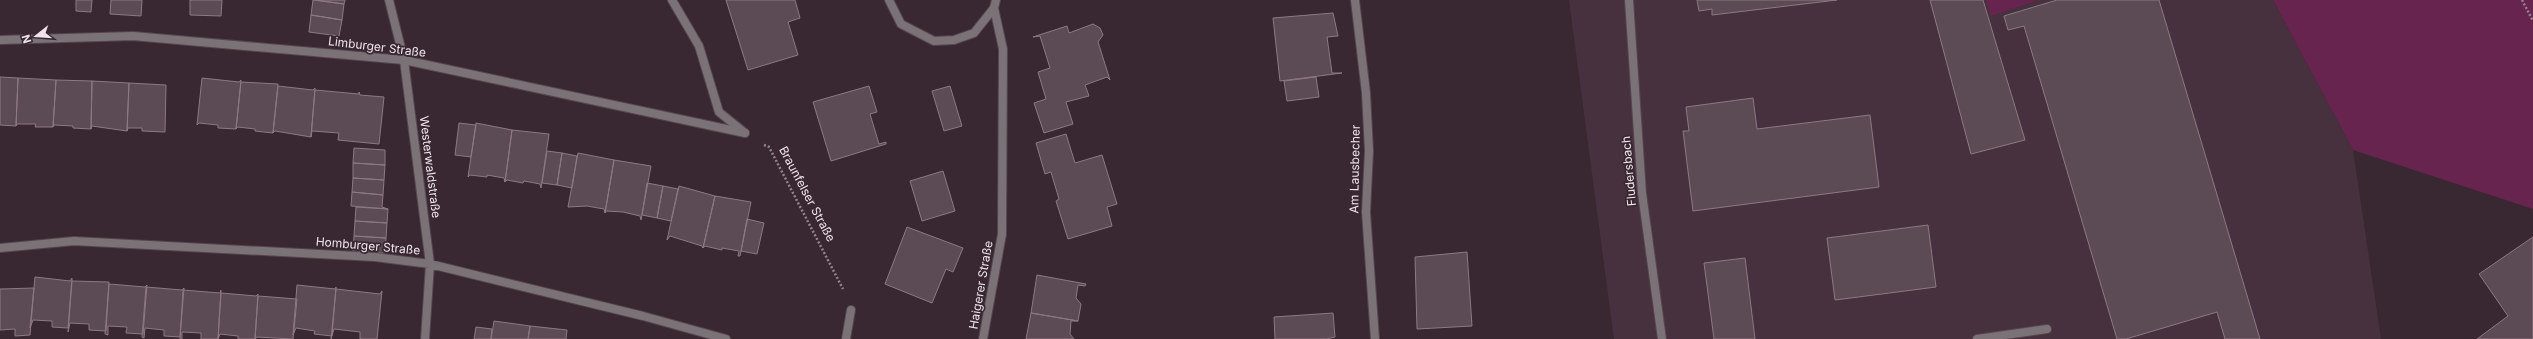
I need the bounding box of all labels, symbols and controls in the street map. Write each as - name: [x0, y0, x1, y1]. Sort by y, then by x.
- north arrow: [16, 16, 56, 56]
- text: N: [19, 33, 34, 45]
- street label: Limburger Straße: [327, 33, 427, 60]
- street label: Westerwaldstraße: [417, 115, 444, 219]
- street label: Am Lausbecher: [1346, 124, 1363, 214]
- street label: Fludersbach: [1618, 135, 1639, 207]
- street label: Braunfelser Straße: [776, 144, 839, 244]
- street label: Homburger Straße: [315, 233, 421, 258]
- street label: Haigerer Straße: [965, 240, 996, 330]

